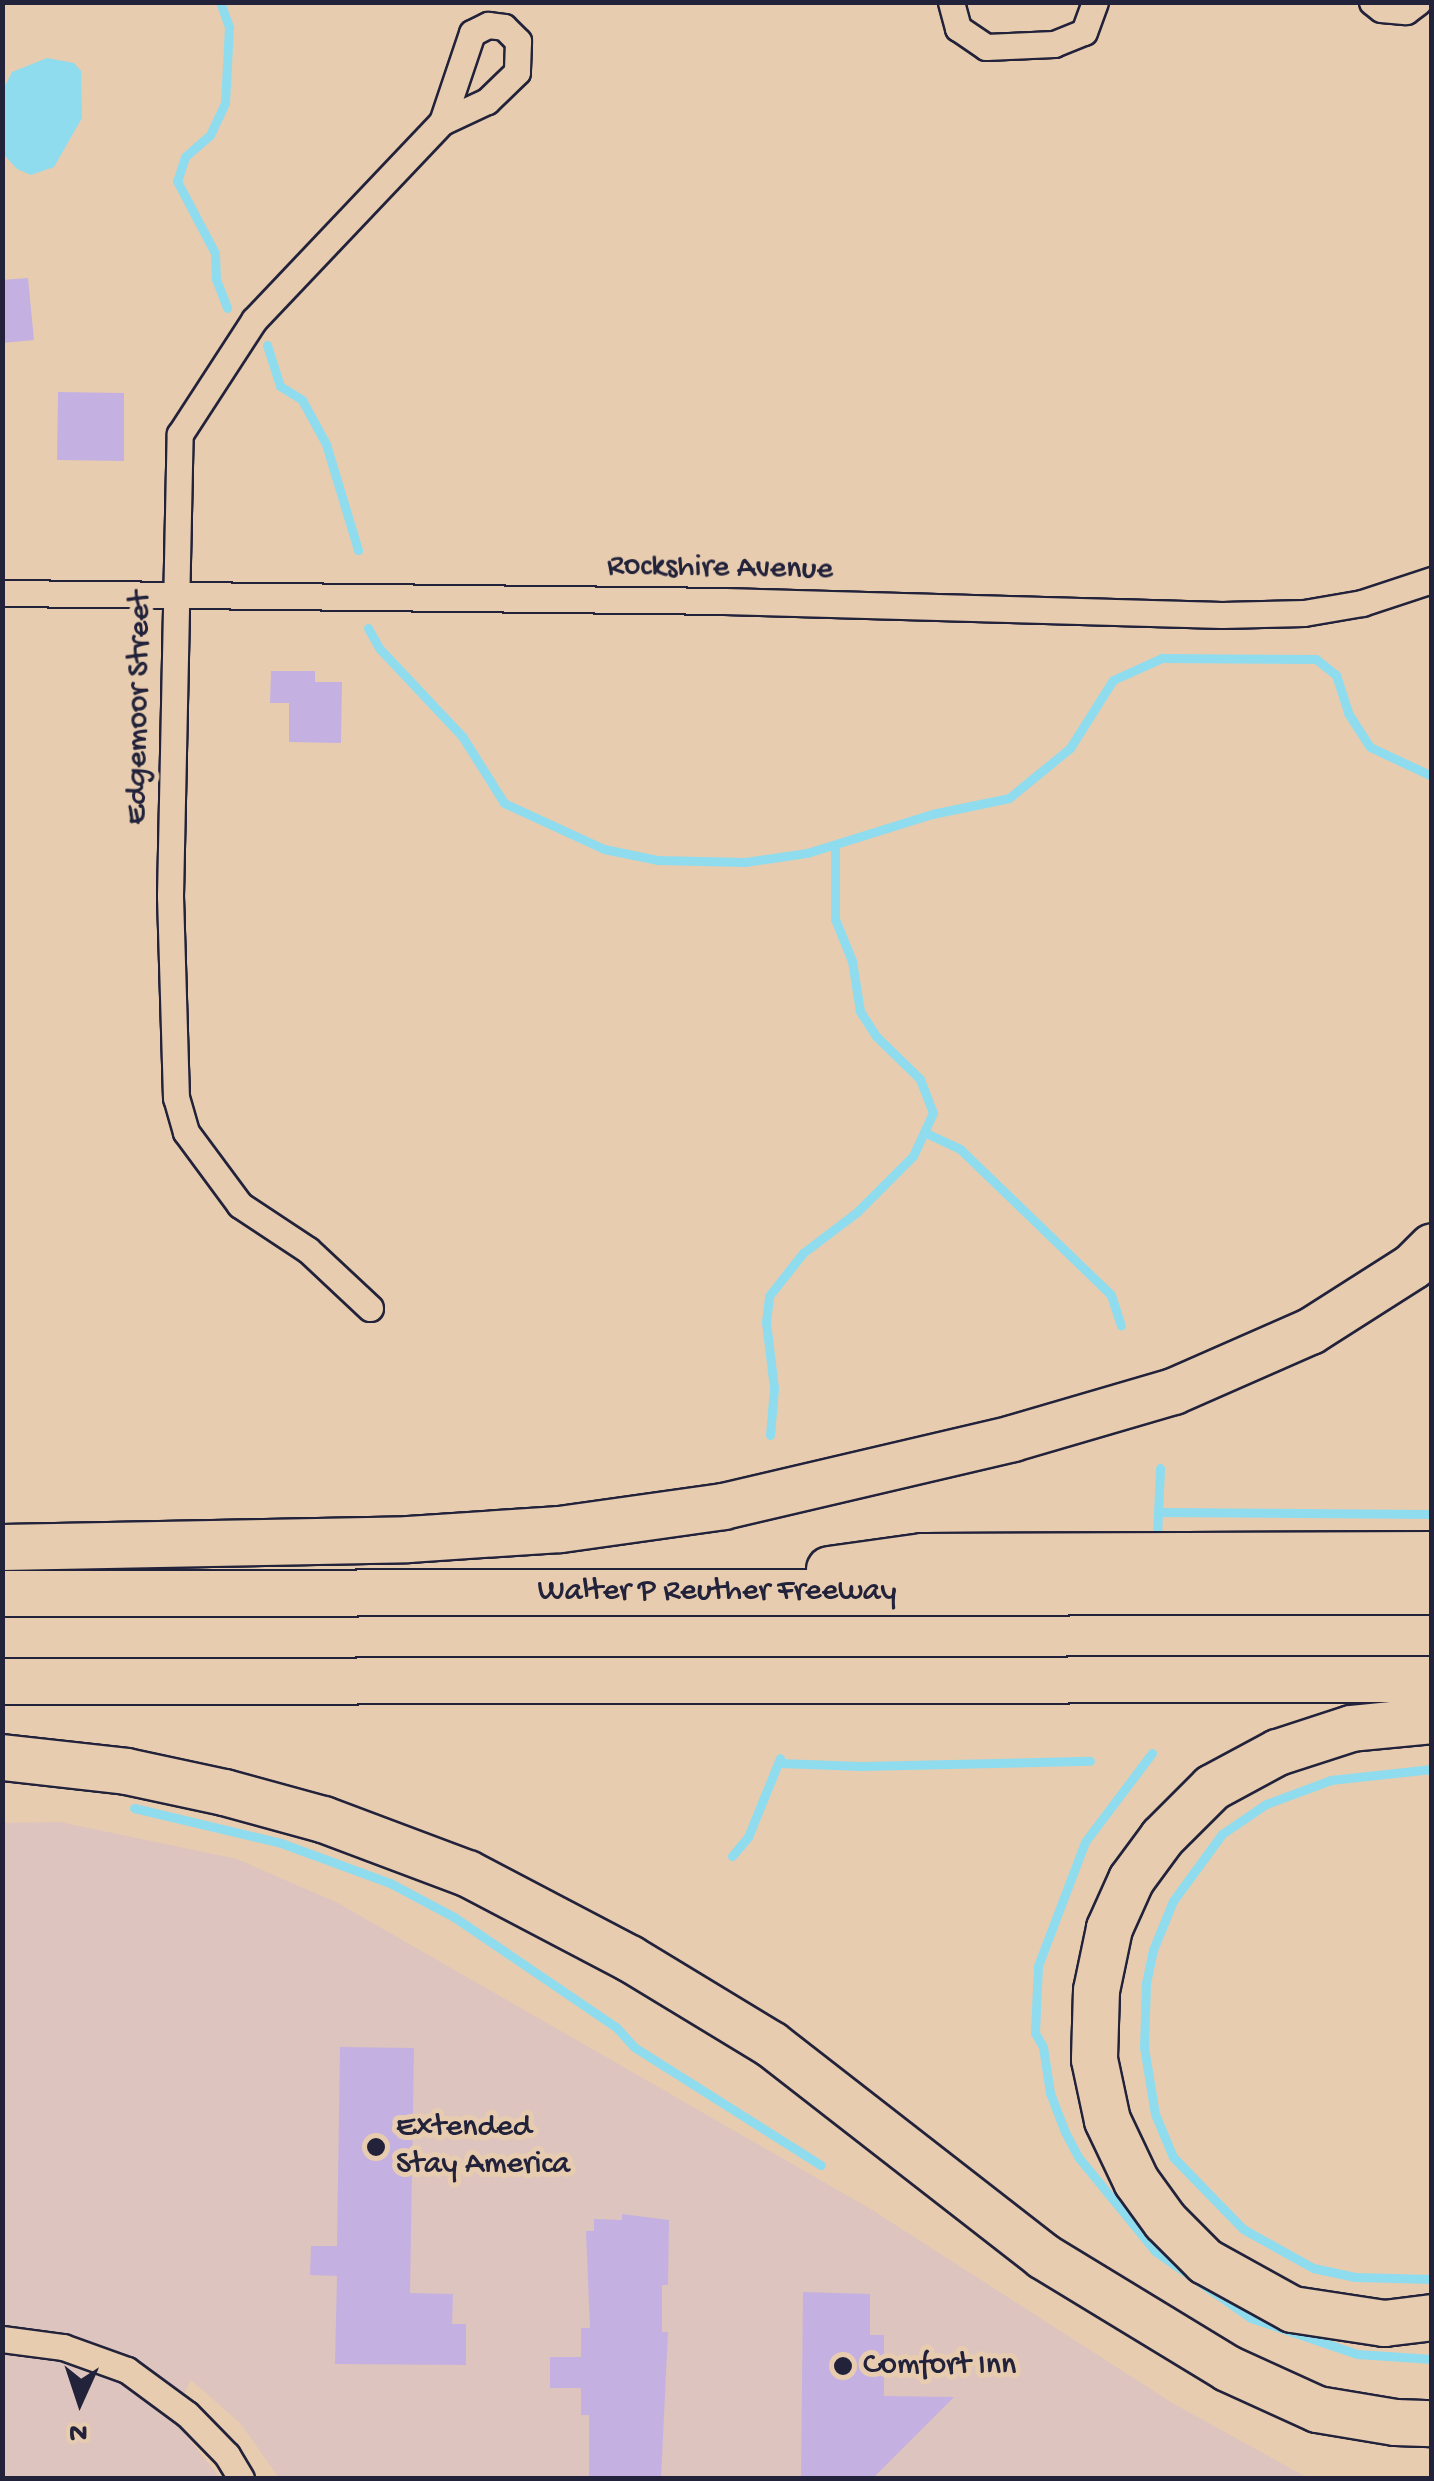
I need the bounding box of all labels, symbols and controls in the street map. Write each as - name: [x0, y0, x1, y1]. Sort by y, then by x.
- street label: Rockshire Avenue: [607, 548, 833, 590]
- street label: Edgemoor Street: [119, 591, 161, 825]
- street label: Walter P Reuther Freeway: [538, 1573, 896, 1611]
- place label: Extended Stay America: [396, 2110, 570, 2185]
- marker: Extended Stay America: [365, 2136, 387, 2158]
- place label: Comfort Inn: [863, 2347, 1016, 2385]
- north arrow: [30, 2351, 130, 2451]
- marker: Comfort Inn: [832, 2355, 854, 2377]
- text: N: [68, 2415, 88, 2448]

